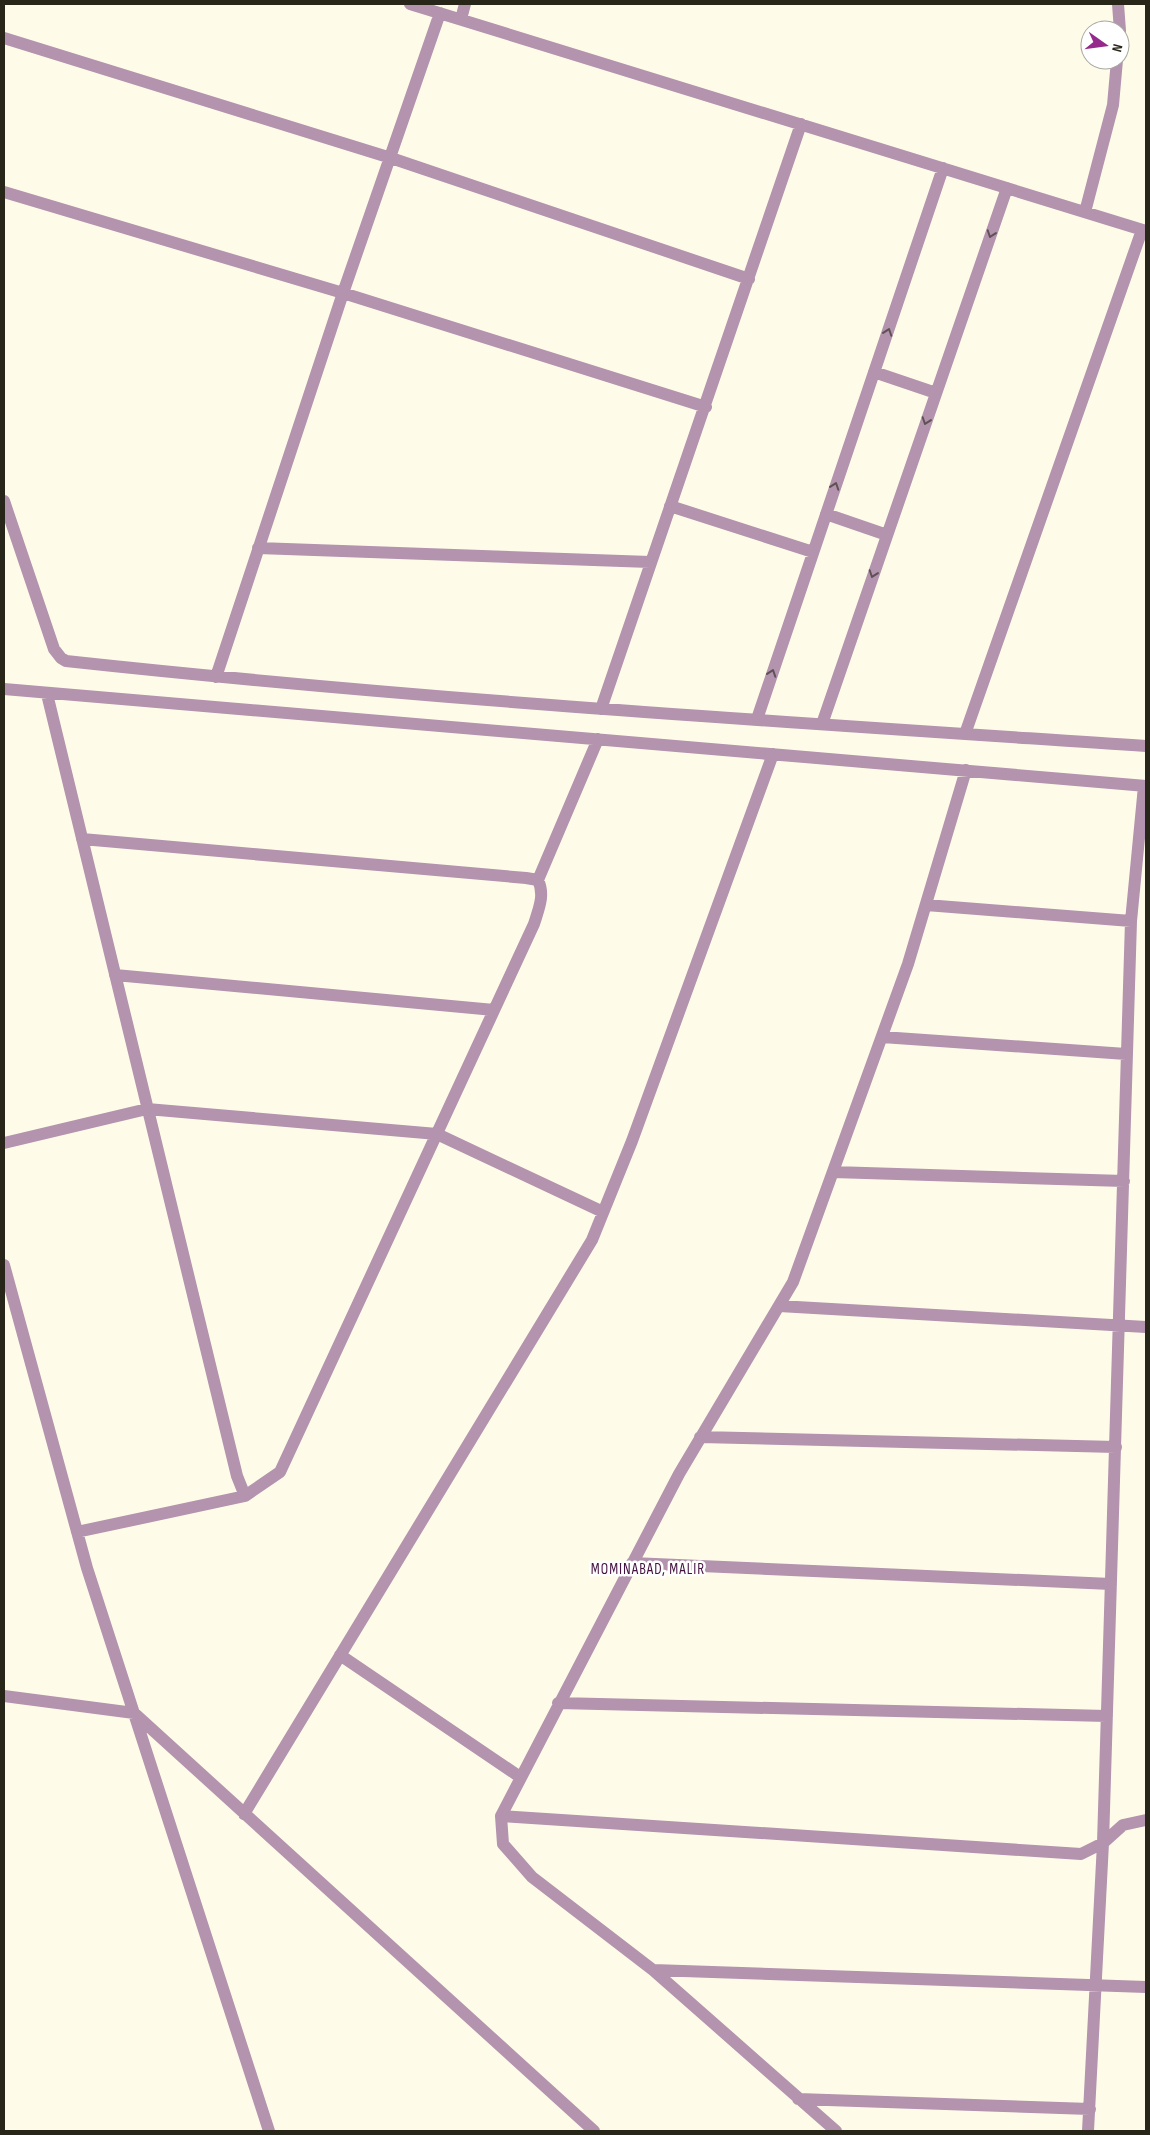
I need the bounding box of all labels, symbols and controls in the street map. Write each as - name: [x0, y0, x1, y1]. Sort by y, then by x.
- north arrow: [1080, 20, 1130, 70]
- text: N: [1108, 42, 1126, 54]
- one-way arrow: [987, 229, 997, 238]
- one-way arrow: [882, 328, 892, 337]
- one-way arrow: [922, 416, 932, 425]
- one-way arrow: [830, 482, 840, 491]
- one-way arrow: [869, 570, 879, 578]
- one-way arrow: [767, 669, 777, 678]
- district label: MOMINABAD, MALIR: [591, 1560, 705, 1579]

